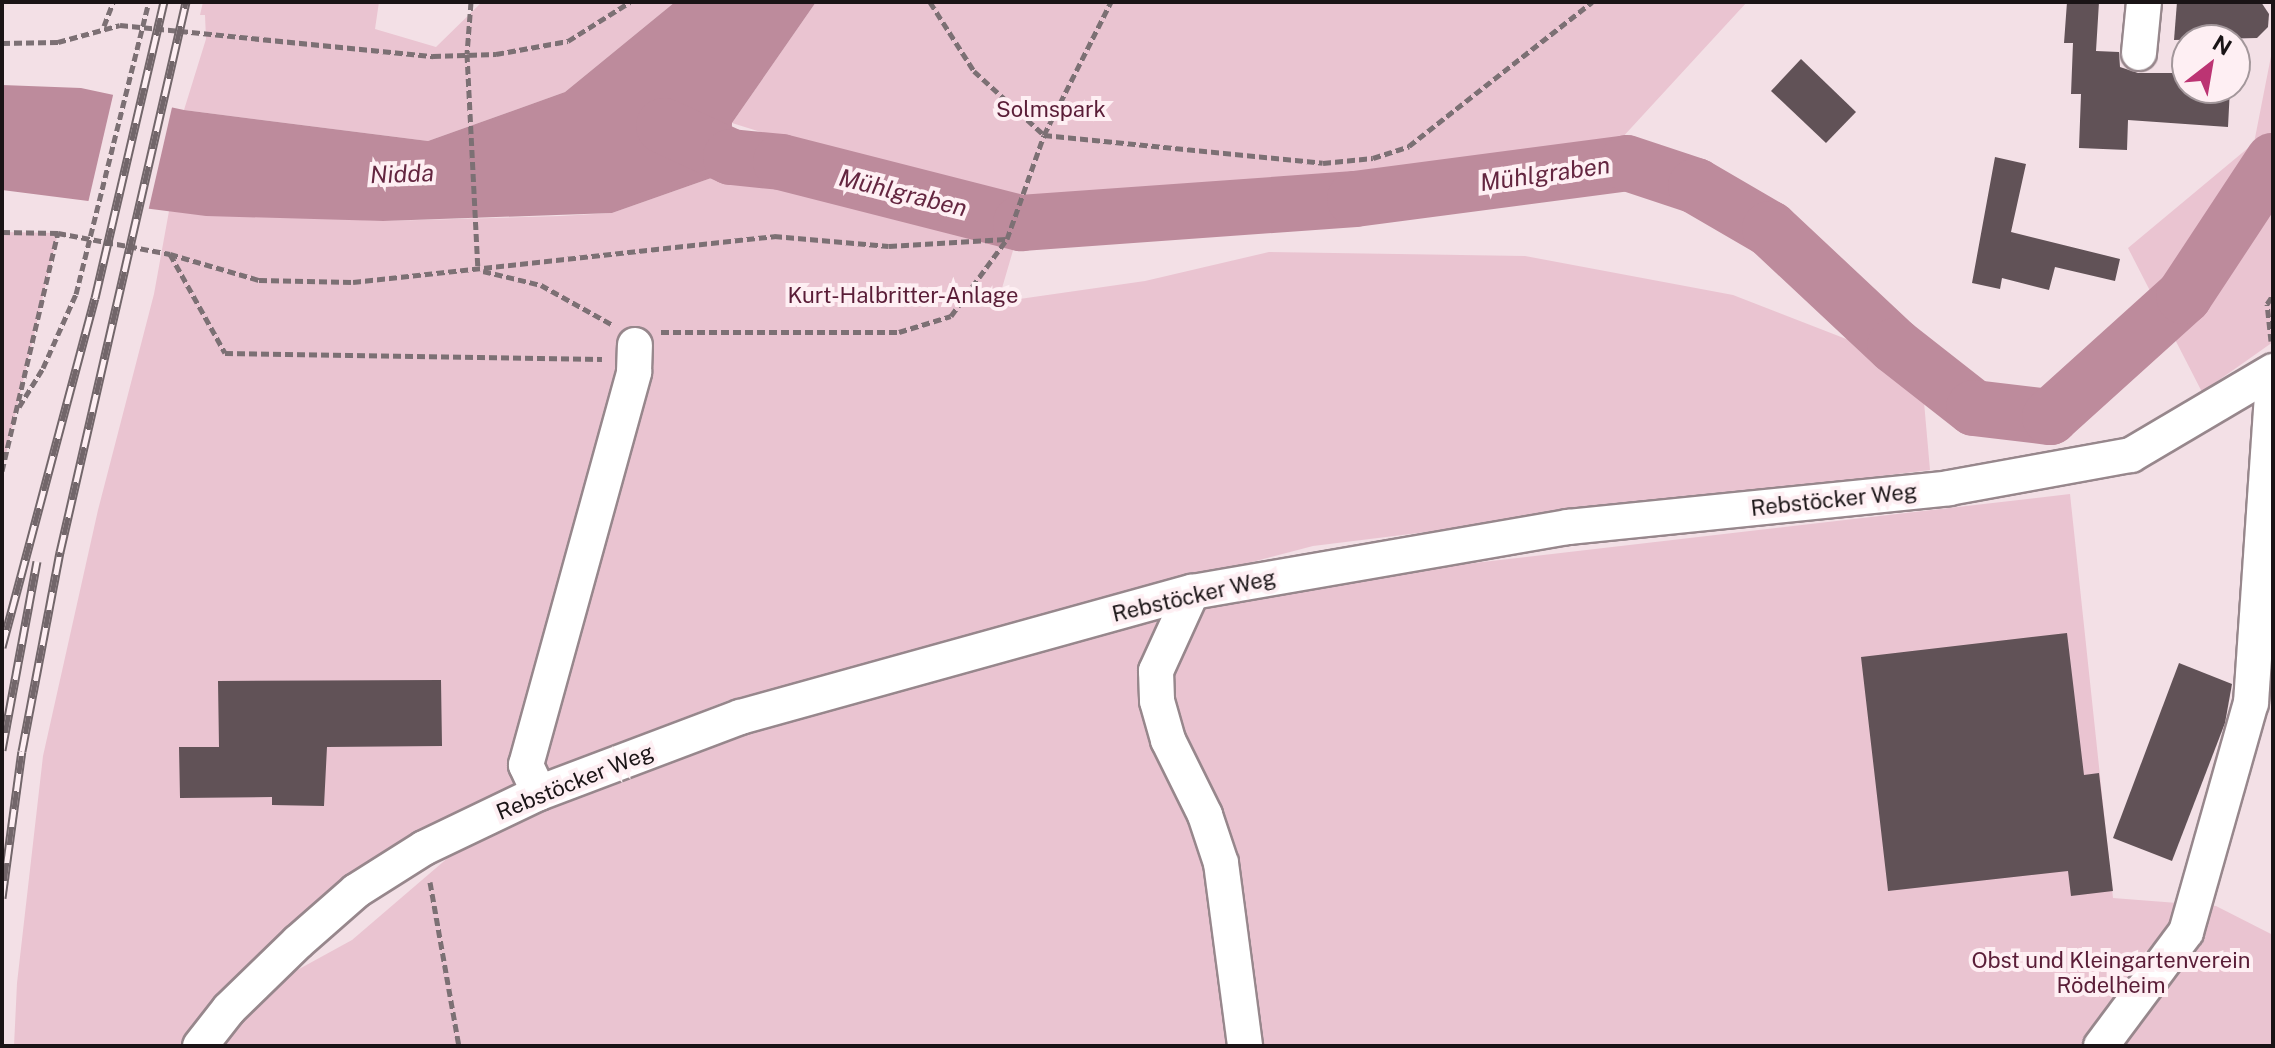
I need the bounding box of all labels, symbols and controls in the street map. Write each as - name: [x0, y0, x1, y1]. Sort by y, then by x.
- north arrow: [2171, 24, 2251, 104]
- text: N: [2208, 30, 2236, 61]
- park label: Solmspark: [996, 97, 1106, 123]
- water label: Mühlgraben: [1478, 151, 1612, 197]
- water label: Nidda: [370, 158, 434, 190]
- water label: Mühlgraben: [836, 163, 970, 223]
- park label: Kurt-Halbritter-Anlage: [788, 283, 1018, 309]
- street label: Rebstöcker Weg: [1749, 478, 1919, 522]
- street label: Rebstöcker Weg: [1109, 564, 1279, 628]
- street label: Rebstöcker Weg: [492, 738, 658, 826]
- park label: Obst und Kleingartenverein Rödelheim: [1971, 947, 2251, 998]

